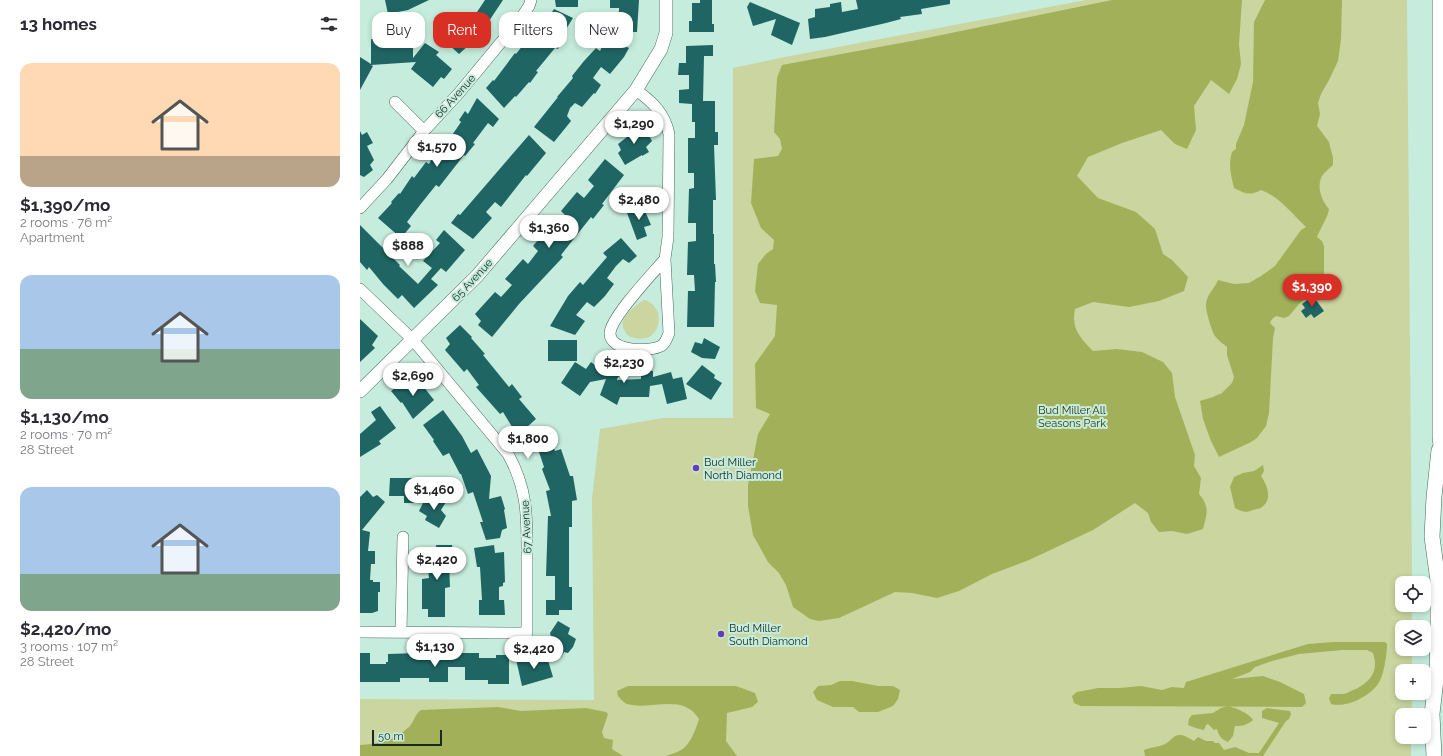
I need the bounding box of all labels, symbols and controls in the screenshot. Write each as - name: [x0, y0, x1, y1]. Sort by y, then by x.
- chip: Buy: [372, 12, 425, 48]
- chip: Rent: [433, 12, 491, 48]
- chip: Filters: [499, 12, 567, 48]
- chip: New: [575, 12, 633, 48]
- icon: filters: [318, 13, 340, 35]
- text: 13 homes: [20, 14, 97, 34]
- street label: 66 Avenue: [432, 71, 479, 121]
- icon: home: [144, 89, 216, 161]
- pin: $1,290: [601, 111, 667, 145]
- text: $1,290: [614, 116, 654, 131]
- pin: $1,570: [404, 134, 470, 168]
- text: $1,570: [417, 139, 457, 154]
- pin: $2,480: [606, 187, 672, 221]
- text: $2,480: [618, 192, 660, 207]
- text: $1,390/mo: [20, 195, 110, 215]
- text: 2 rooms · 76 m²: [20, 215, 112, 230]
- pin: $1,360: [516, 215, 582, 249]
- text: $1,360: [529, 220, 569, 235]
- text: Apartment: [20, 230, 84, 245]
- pin: $888: [384, 233, 432, 267]
- text: $888: [392, 238, 424, 253]
- street label: 65 Avenue: [449, 256, 496, 304]
- pin: $1,390: [1279, 274, 1345, 308]
- text: $1,390: [1292, 279, 1332, 294]
- icon: home: [144, 301, 216, 373]
- pin: $2,230: [591, 350, 657, 384]
- text: $2,230: [603, 355, 645, 370]
- pin: $2,690: [380, 363, 446, 397]
- text: $2,690: [392, 368, 434, 383]
- park label: Bud Miller All Seasons Park: [1038, 404, 1106, 430]
- text: $1,130/mo: [20, 407, 109, 427]
- pin: $1,800: [495, 426, 561, 460]
- text: 2 rooms · 70 m²: [20, 427, 112, 442]
- text: $1,800: [507, 431, 549, 446]
- text: 28 Street: [20, 442, 74, 457]
- place label: Bud Miller North Diamond: [704, 456, 782, 482]
- marker: Bud Miller North Diamond: [691, 463, 701, 473]
- pin: $1,460: [401, 477, 467, 511]
- text: $1,460: [414, 482, 454, 497]
- street label: 67 Avenue: [519, 499, 534, 554]
- icon: home: [144, 513, 216, 585]
- pin: $2,420: [404, 547, 470, 581]
- text: $2,420: [416, 552, 458, 567]
- map controls: [1395, 576, 1431, 744]
- button: locate: [1395, 576, 1431, 612]
- text: $2,420/mo: [20, 619, 111, 639]
- button: layers: [1395, 620, 1431, 656]
- place label: Bud Miller South Diamond: [729, 622, 808, 648]
- marker: Bud Miller South Diamond: [716, 629, 726, 639]
- pin: $1,130: [402, 634, 468, 668]
- pin: $2,420: [501, 636, 567, 670]
- text: 3 rooms · 107 m²: [20, 639, 118, 654]
- text: $1,130: [415, 639, 455, 654]
- text: $2,420: [513, 641, 555, 656]
- text: 28 Street: [20, 654, 74, 669]
- button: +: [1395, 664, 1431, 700]
- button: −: [1395, 708, 1431, 744]
- scale bar: [372, 728, 442, 747]
- text: 50 m: [378, 730, 404, 743]

